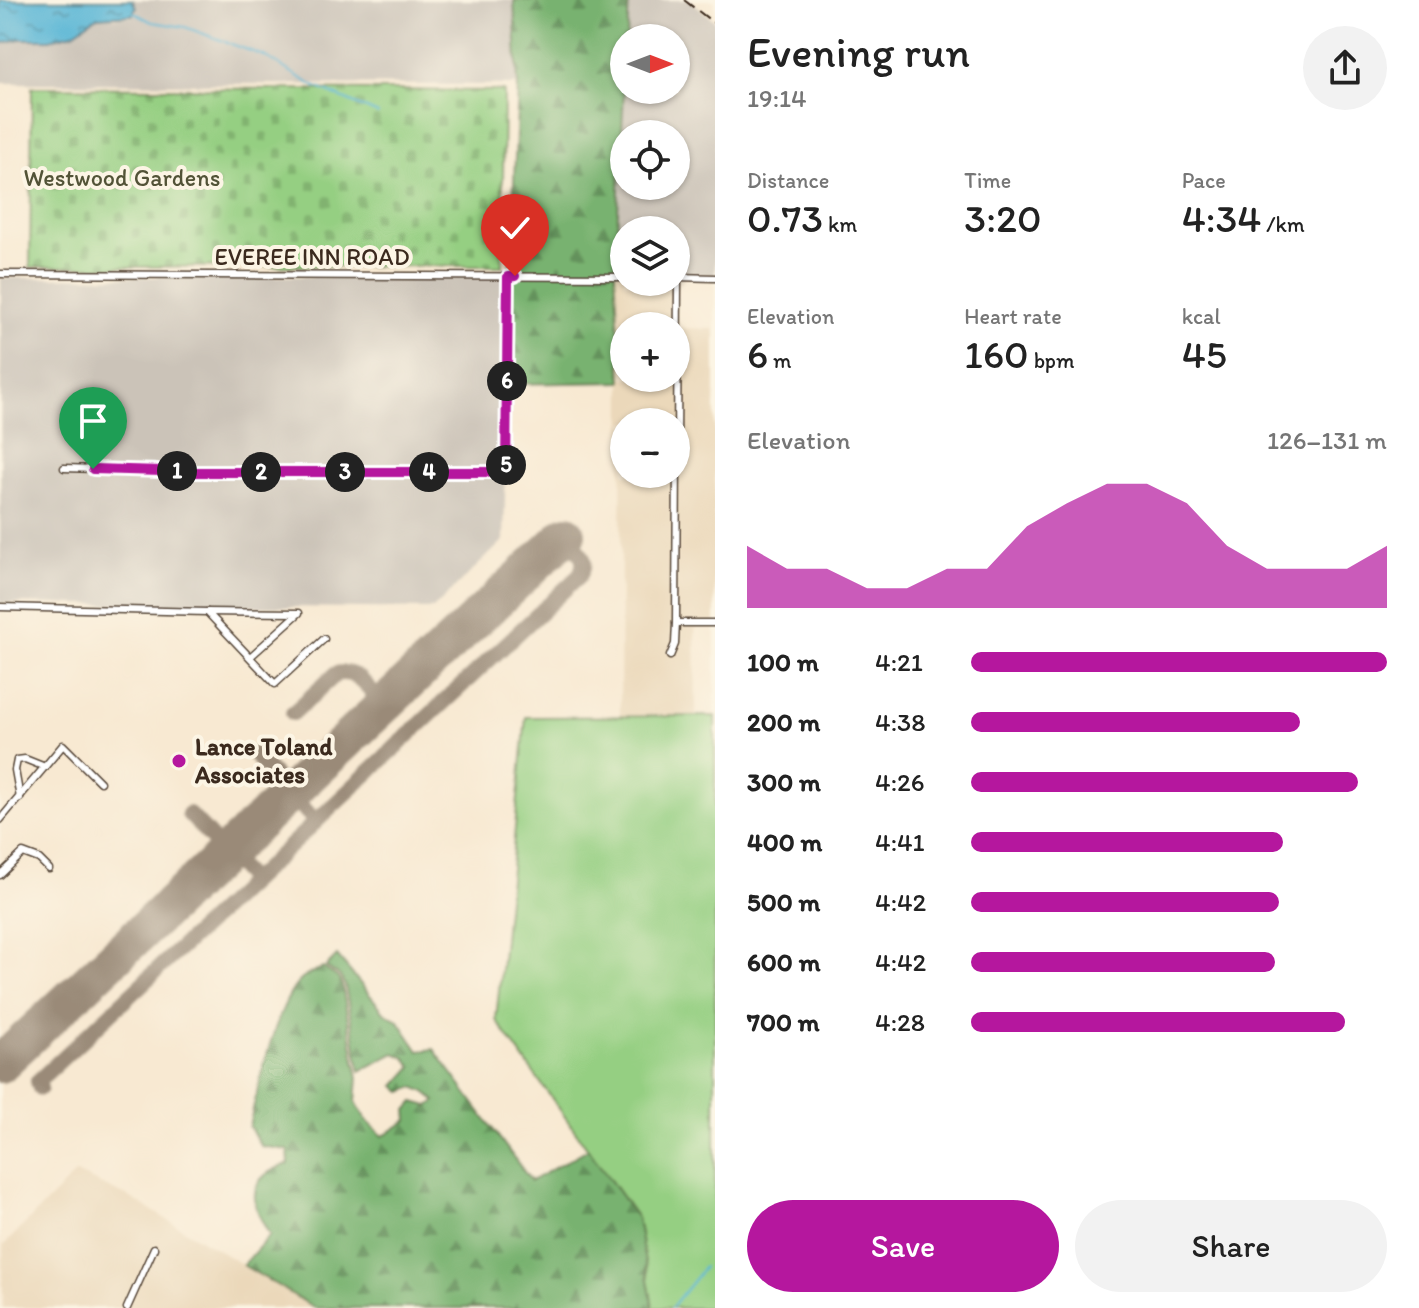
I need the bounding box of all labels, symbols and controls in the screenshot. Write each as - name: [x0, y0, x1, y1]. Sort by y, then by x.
- north arrow: [610, 24, 690, 104]
- map controls: [610, 24, 690, 488]
- text: Evening run: [747, 25, 970, 78]
- button: share: [1303, 26, 1387, 110]
- text: 19:14: [747, 82, 807, 114]
- button: locate: [610, 120, 690, 200]
- park label: Westwood Gardens: [24, 163, 221, 192]
- text: Distance: [747, 167, 829, 194]
- text: Time: [964, 167, 1011, 194]
- text: Pace: [1182, 167, 1226, 194]
- pin: [481, 194, 549, 276]
- text: 0.73: [747, 194, 823, 242]
- text: 3:20: [964, 194, 1042, 242]
- text: 4:34: [1182, 194, 1261, 242]
- icon: check: [493, 206, 537, 250]
- text: km: [823, 211, 857, 238]
- text: /km: [1261, 211, 1305, 238]
- button: layers: [610, 216, 690, 296]
- street label: EVEREE INN ROAD: [214, 242, 410, 271]
- text: Elevation: [747, 303, 834, 330]
- text: Heart rate: [964, 303, 1062, 330]
- text: kcal: [1182, 303, 1221, 330]
- button: +: [610, 312, 690, 392]
- text: 6: [747, 330, 768, 378]
- text: 160: [964, 330, 1029, 378]
- text: 45: [1182, 330, 1227, 378]
- text: m: [768, 347, 792, 374]
- text: bpm: [1029, 347, 1074, 374]
- pin: 6: [487, 361, 527, 401]
- text: 6: [501, 367, 513, 394]
- pin: [59, 387, 127, 469]
- icon: arrive: [71, 399, 115, 443]
- button: −: [610, 408, 690, 488]
- text: Elevation: [747, 424, 850, 456]
- text: 126–131 m: [1267, 424, 1387, 456]
- pin: 5: [486, 445, 526, 485]
- pin: 1: [157, 451, 197, 491]
- text: 5: [500, 451, 512, 478]
- pin: 2: [241, 452, 281, 492]
- pin: 3: [325, 452, 365, 492]
- pin: 4: [409, 452, 449, 492]
- text: 1: [172, 457, 182, 484]
- text: 2: [255, 458, 267, 485]
- text: 3: [339, 458, 351, 485]
- text: 4: [422, 458, 436, 485]
- text: 100 m: [747, 646, 819, 678]
- text: 4:21: [875, 646, 923, 678]
- text: 200 m: [747, 706, 820, 738]
- text: 4:38: [875, 706, 925, 738]
- place label: Lance Toland Associates: [194, 732, 332, 789]
- marker: Lance Toland Associates: [170, 752, 188, 770]
- text: 300 m: [747, 766, 821, 798]
- text: 4:26: [875, 766, 924, 798]
- text: 400 m: [747, 826, 822, 858]
- text: 4:41: [875, 826, 925, 858]
- text: 500 m: [747, 886, 820, 918]
- text: 4:42: [875, 886, 926, 918]
- text: 600 m: [747, 946, 821, 978]
- text: 4:42: [875, 946, 926, 978]
- text: 700 m: [747, 1006, 820, 1038]
- text: 4:28: [875, 1006, 925, 1038]
- button: Save: [747, 1200, 1059, 1292]
- button: Share: [1075, 1200, 1387, 1292]

